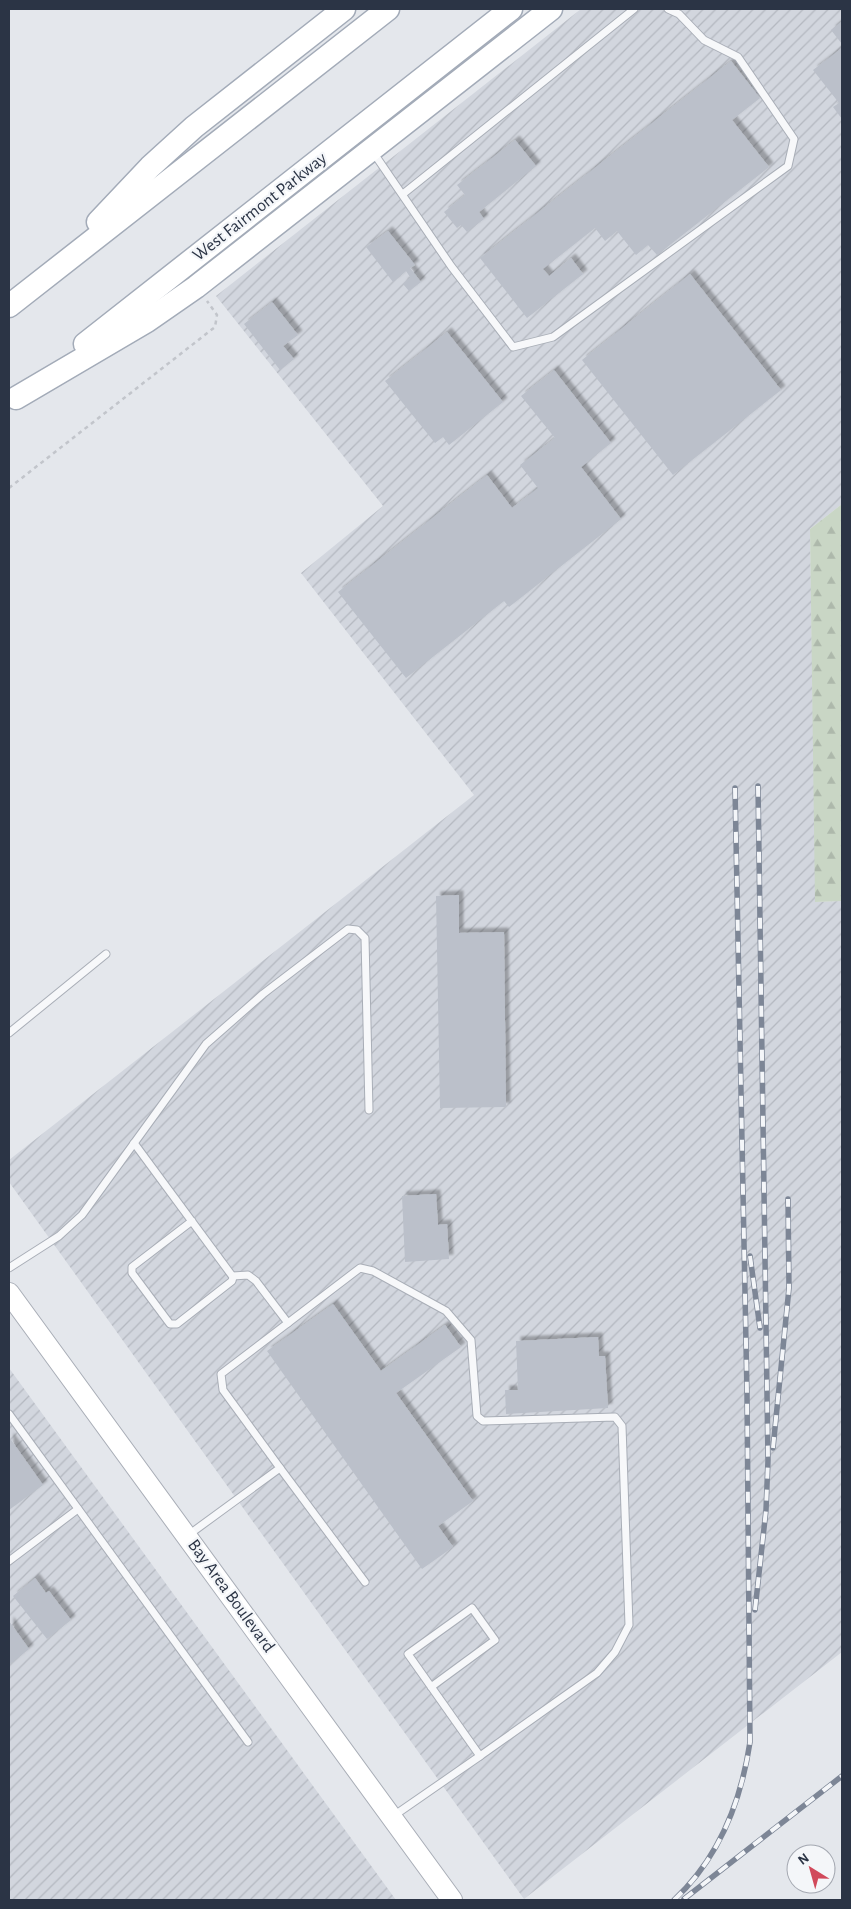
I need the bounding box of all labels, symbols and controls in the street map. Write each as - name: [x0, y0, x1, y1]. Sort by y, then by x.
- street label: West Fairmont Parkway: [190, 149, 331, 265]
- street label: Bay Area Boulevard: [184, 1536, 278, 1656]
- north arrow: [786, 1844, 836, 1894]
- text: N: [796, 1851, 812, 1868]

